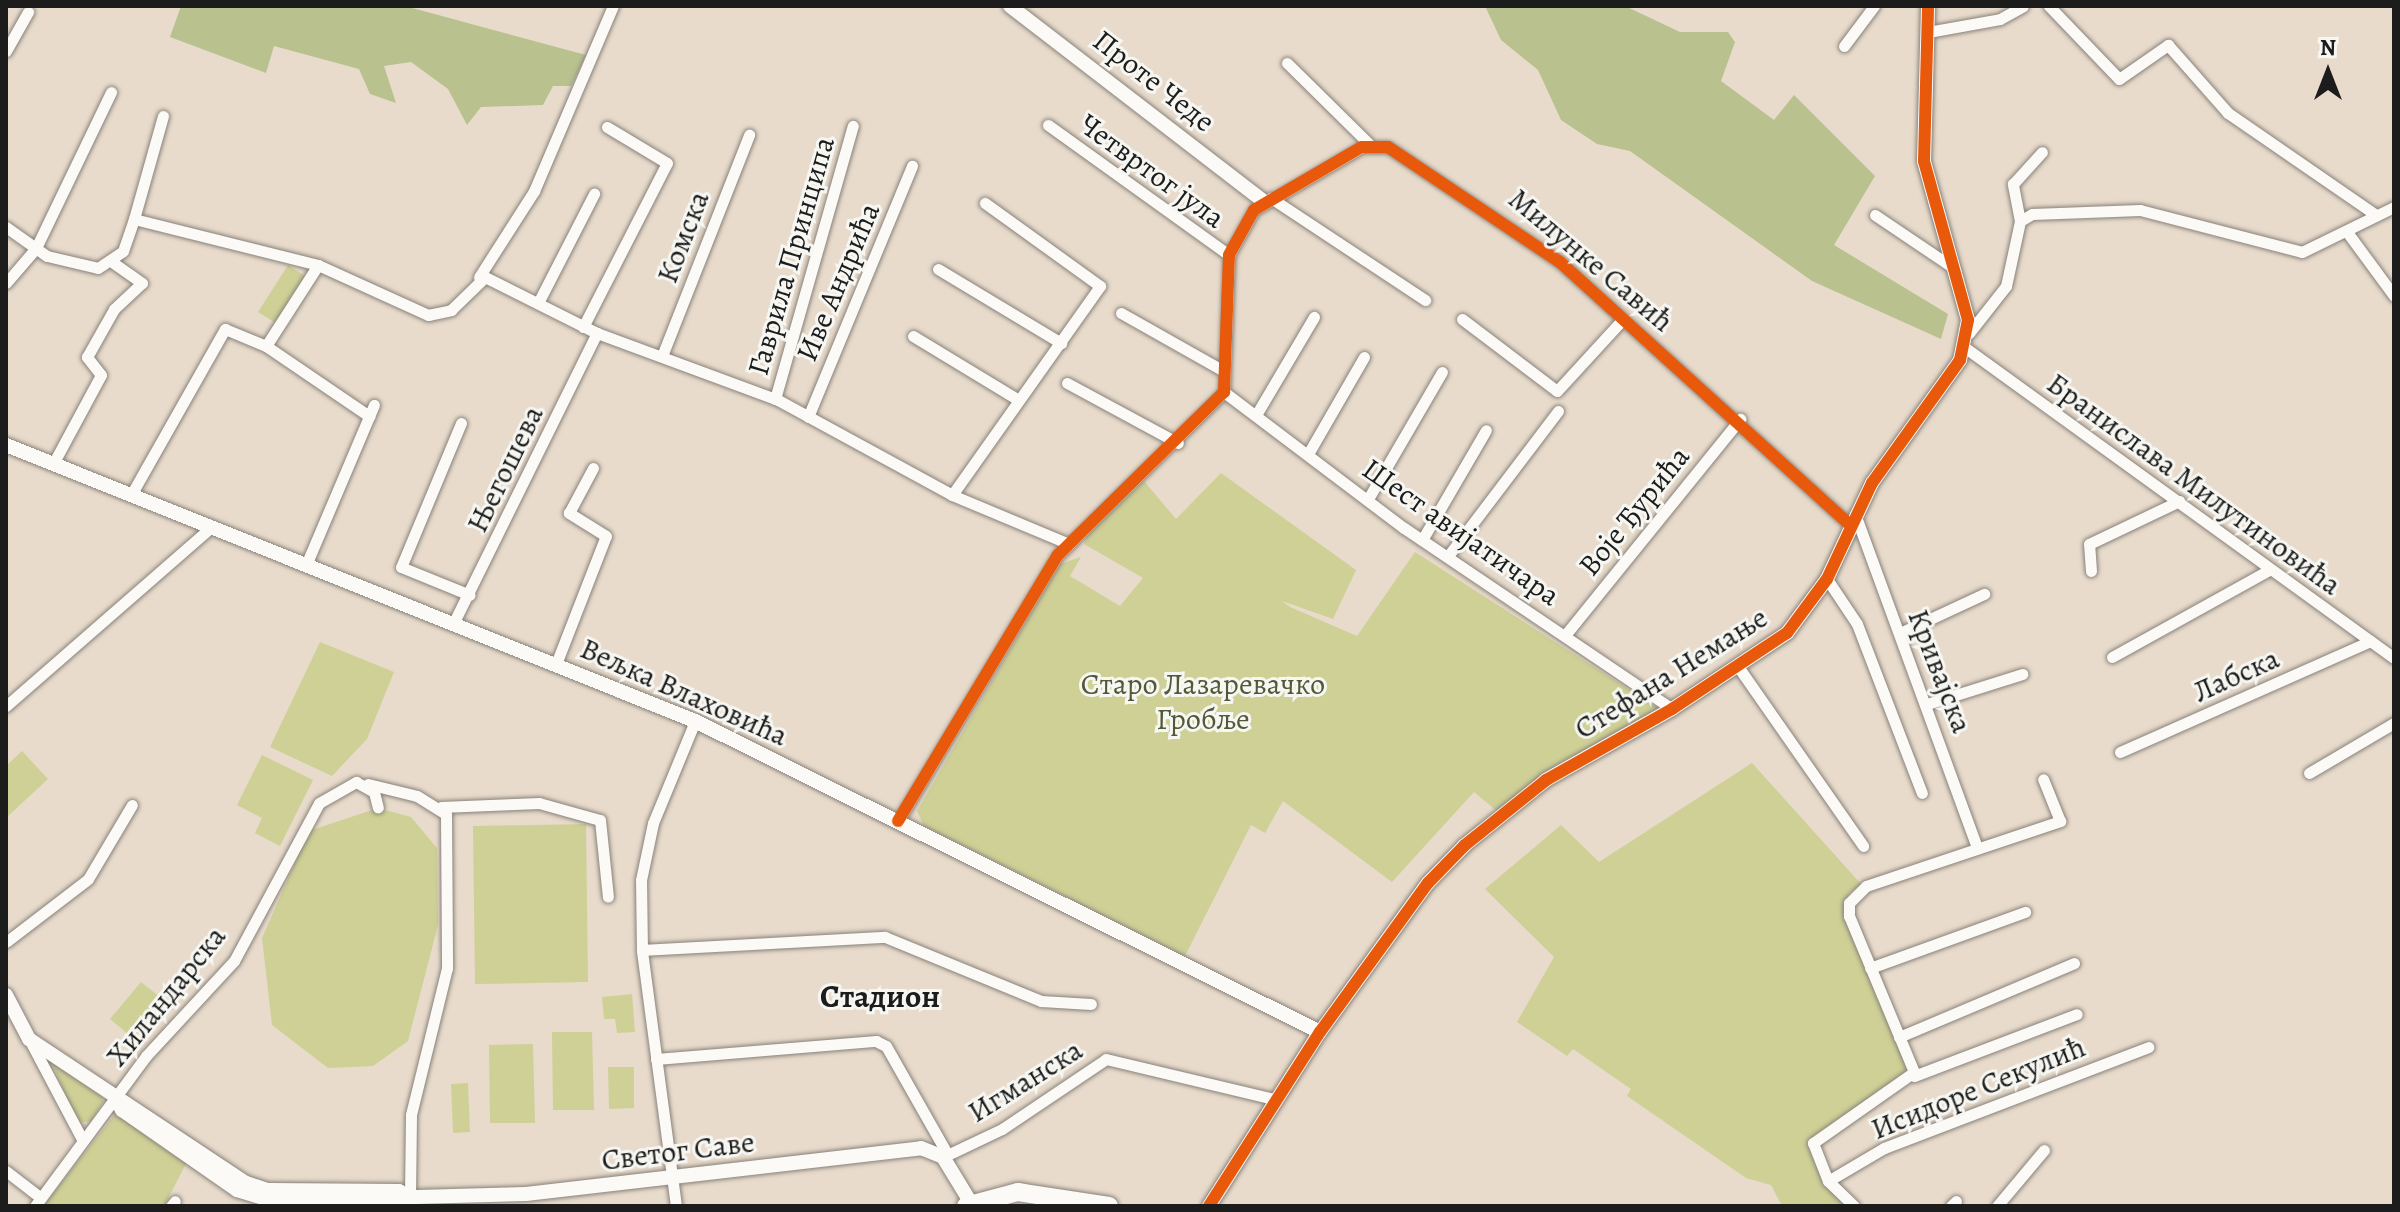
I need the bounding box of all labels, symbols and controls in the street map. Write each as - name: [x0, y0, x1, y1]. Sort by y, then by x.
- street label: Проте Чеде: [1086, 22, 1222, 140]
- north arrow: [2288, 32, 2368, 112]
- text: N: [2320, 33, 2336, 63]
- street label: Четвртог јула: [1072, 106, 1232, 236]
- street label: Гаврила Принципа: [740, 133, 842, 379]
- street label: Милунке Савић: [1501, 181, 1681, 339]
- street label: Комска: [649, 186, 717, 288]
- street label: Иве Андрића: [789, 197, 887, 367]
- street label: Бранислава Милутиновића: [2040, 365, 2348, 603]
- street label: Његошева: [459, 400, 551, 538]
- street label: Воје Ђурића: [1571, 439, 1697, 583]
- street label: Шест авијатичара: [1355, 450, 1567, 614]
- street label: Стефана Немање: [1568, 599, 1774, 747]
- street label: Кривајска: [1900, 604, 1980, 738]
- street label: Вељка Влаховића: [575, 630, 793, 754]
- street label: Лабска: [2187, 640, 2285, 710]
- park label: Старо Лазаревачко Гробље: [1081, 666, 1325, 736]
- street label: Хиландарска: [99, 919, 233, 1073]
- district label: Стадион: [820, 977, 940, 1015]
- street label: Исидоре Секулић: [1866, 1029, 2090, 1147]
- street label: Игманска: [961, 1032, 1089, 1130]
- street label: Светог Саве: [600, 1124, 756, 1178]

